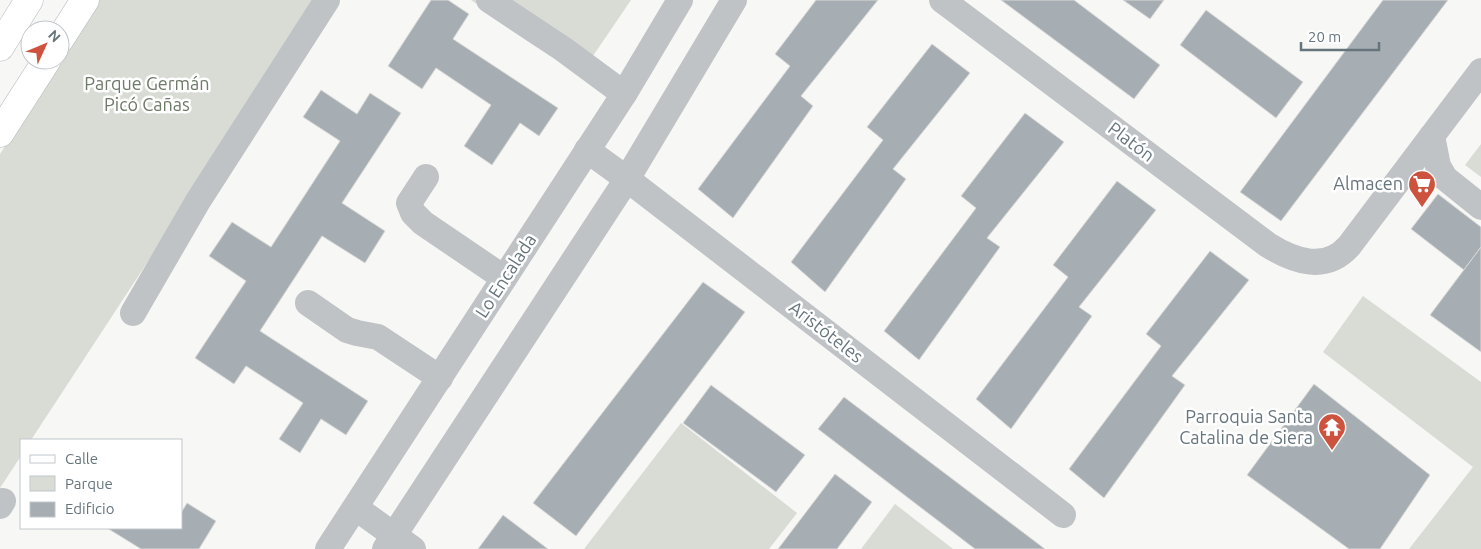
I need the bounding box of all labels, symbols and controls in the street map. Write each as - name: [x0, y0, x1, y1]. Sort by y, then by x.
- north arrow: [20, 20, 70, 70]
- scale bar: [1301, 20, 1378, 52]
- text: N: [45, 27, 64, 45]
- text: 20 m: [1308, 28, 1341, 45]
- park label: Parque Germán Picó Cañas: [84, 73, 210, 114]
- street label: Platón: [1105, 117, 1159, 165]
- supermarket icon: Almacen: [1407, 169, 1437, 208]
- place label: Almacen: [1333, 173, 1403, 193]
- street label: Lo Encalada: [471, 230, 540, 321]
- street label: Aristóteles: [786, 296, 867, 366]
- place label: Parroquia Santa Catalina de Siera: [1179, 406, 1313, 447]
- temple icon: Parroquia Santa Catalina de Siera: [1317, 412, 1347, 451]
- legend: [20, 439, 182, 529]
- text: Calle: [65, 450, 98, 467]
- text: Parque: [65, 475, 113, 492]
- text: Edificio: [65, 500, 114, 517]

